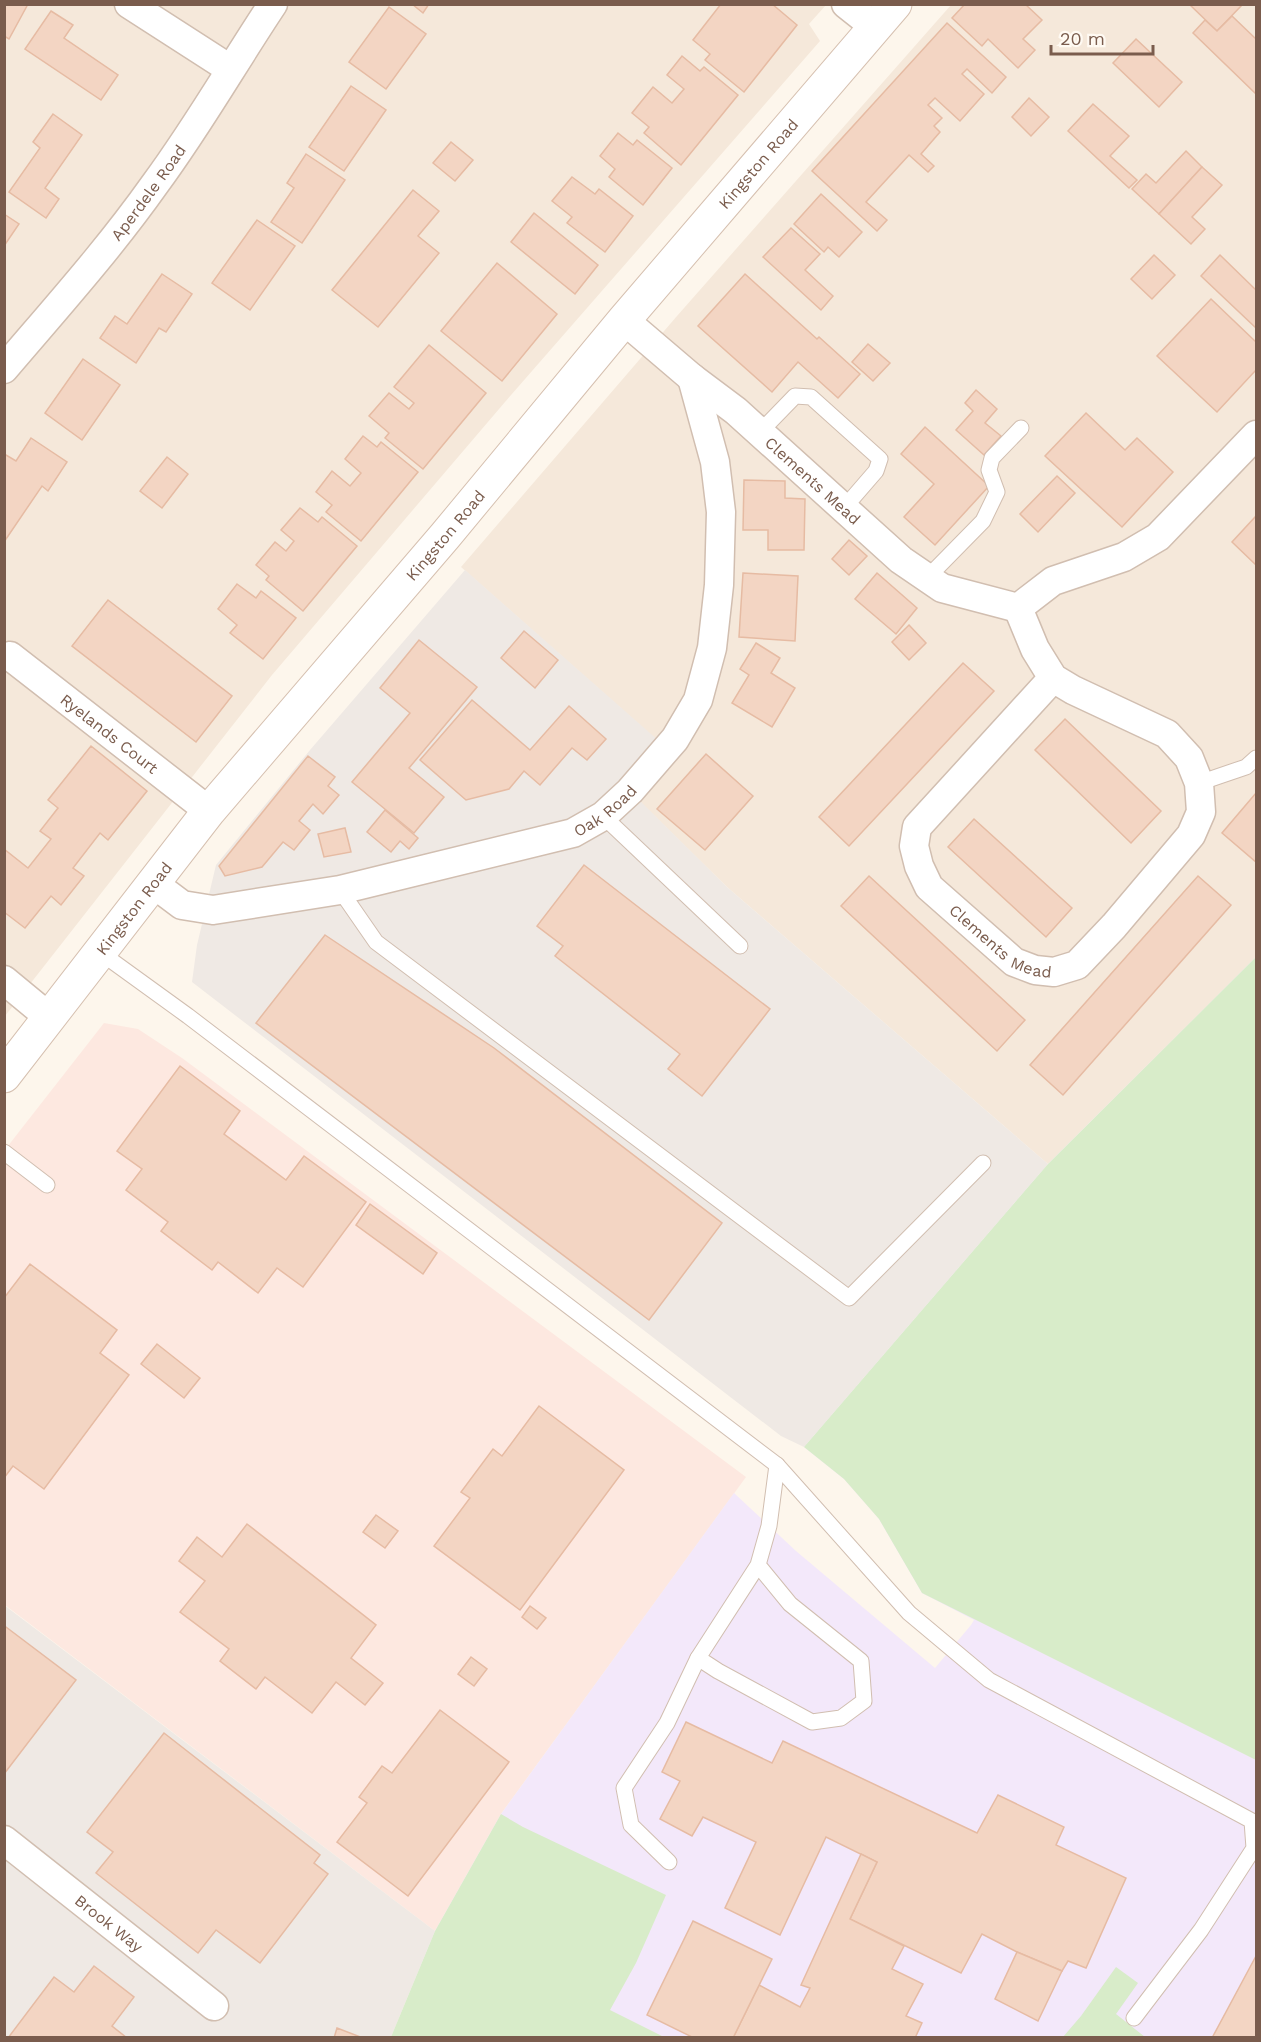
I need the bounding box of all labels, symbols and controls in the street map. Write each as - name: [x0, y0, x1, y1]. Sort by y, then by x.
- scale bar: [1051, 18, 1153, 56]
- text: 20 m: [1060, 28, 1105, 49]
- street label: Kingston Road: [715, 115, 802, 213]
- street label: Aperdele Road: [107, 141, 190, 244]
- street label: Clements Mead: [761, 433, 864, 529]
- street label: Kingston Road: [402, 487, 489, 585]
- street label: Ryelands Court: [56, 690, 162, 778]
- street label: Oak Road: [570, 781, 641, 841]
- street label: Kingston Road: [92, 858, 176, 959]
- street label: Clements Mead: [945, 901, 1053, 982]
- street label: Brook Way: [71, 1891, 147, 1957]

